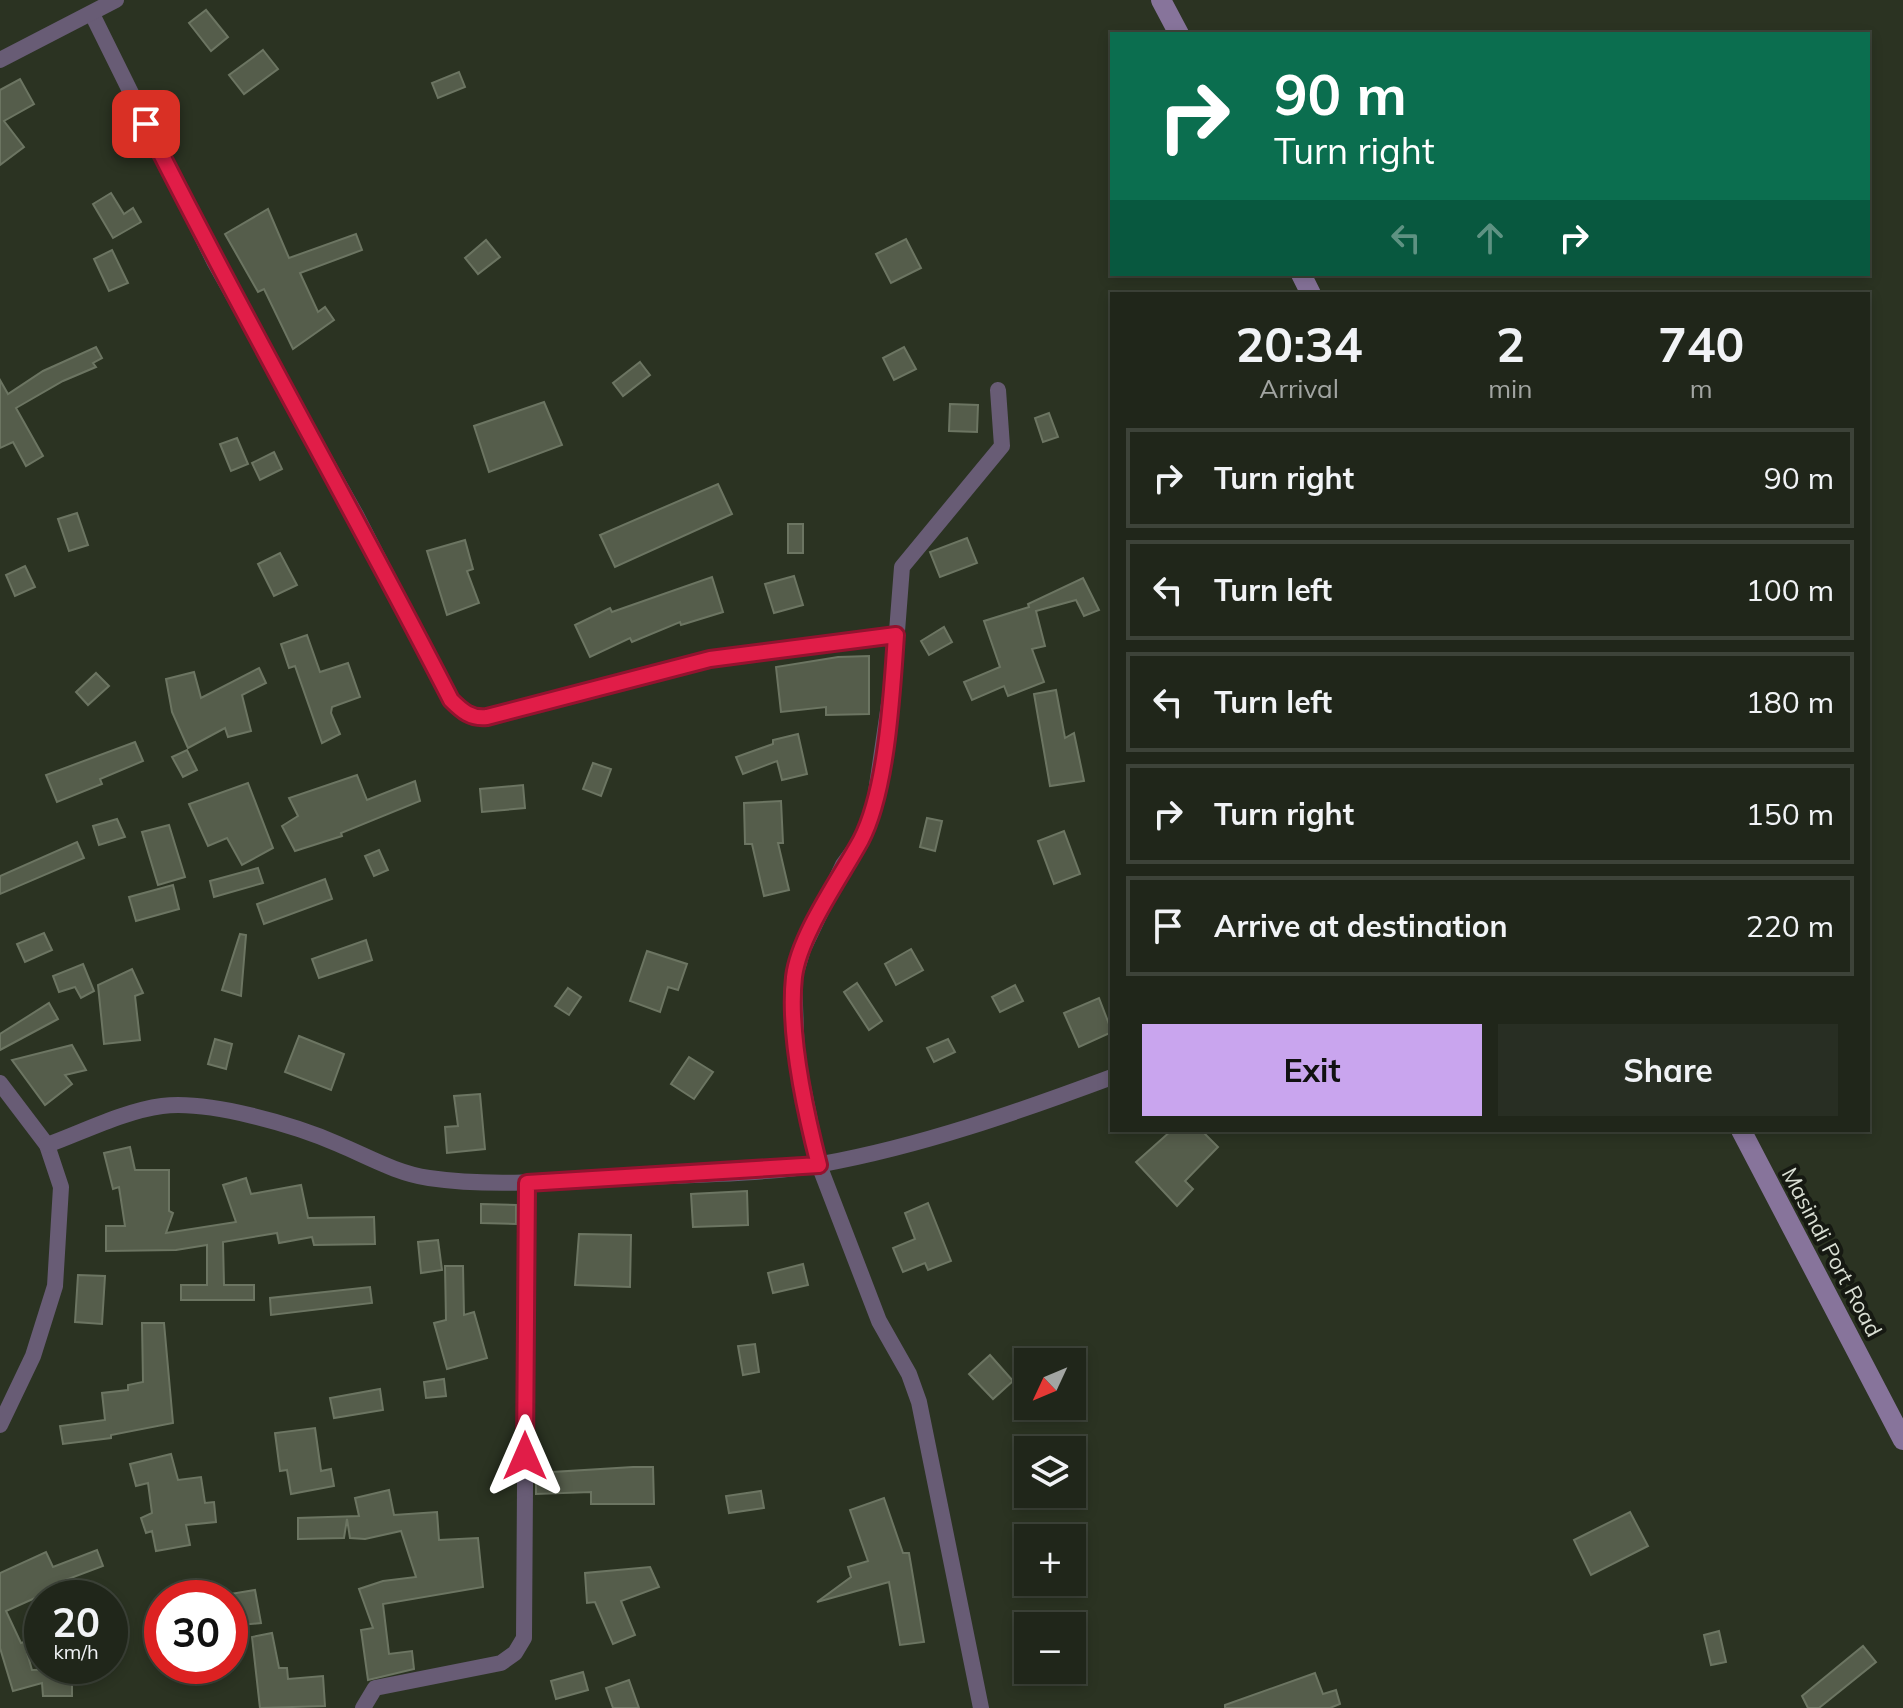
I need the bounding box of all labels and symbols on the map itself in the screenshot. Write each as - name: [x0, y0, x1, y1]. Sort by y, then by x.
- pin: [112, 90, 180, 158]
- street label: Masindi Port Road: [1776, 1163, 1888, 1341]
- north arrow: [1014, 1348, 1086, 1420]
- position arrow: [483, 1414, 567, 1498]
- speed limit sign: 30: [144, 1580, 248, 1684]

